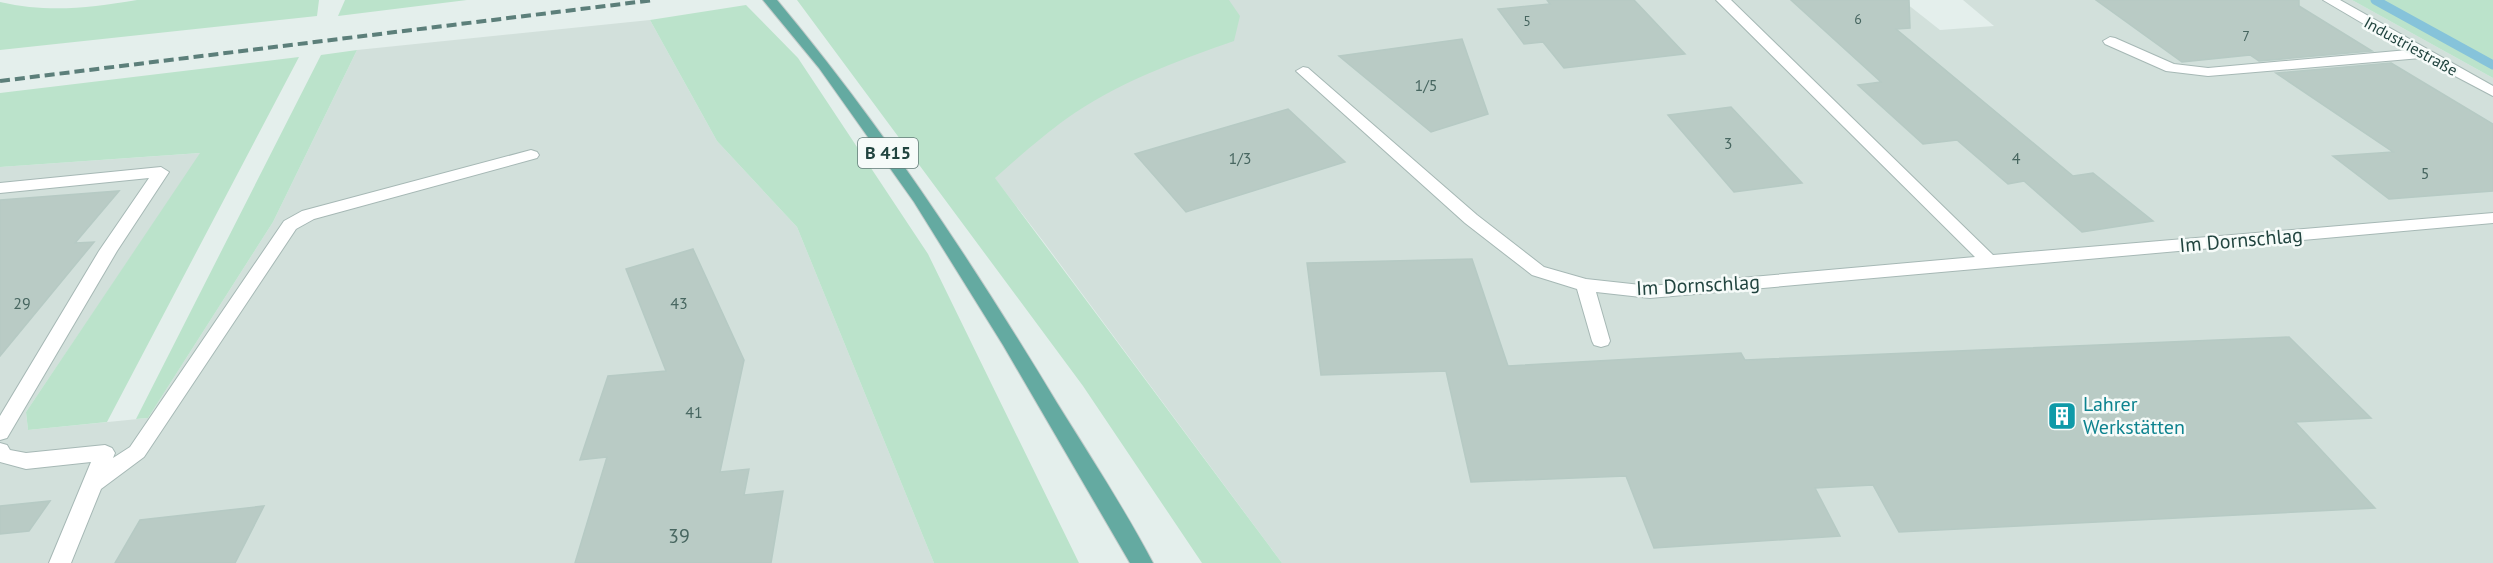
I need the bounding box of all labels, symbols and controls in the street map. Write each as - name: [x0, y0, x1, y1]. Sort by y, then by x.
- house number: 6: [1854, 10, 1862, 28]
- house number: 5: [1523, 12, 1531, 30]
- street label: Industriestraße: [2361, 12, 2461, 80]
- house number: 7: [2242, 27, 2250, 45]
- house number: 1/5: [1414, 75, 1438, 95]
- house number: 3: [1724, 133, 1732, 153]
- road number: B 415: [858, 138, 918, 168]
- house number: 1/3: [1228, 148, 1252, 168]
- house number: 4: [2012, 148, 2021, 168]
- house number: 5: [2421, 163, 2429, 183]
- street label: Im Dornschlag: [2178, 222, 2304, 258]
- street label: Im Dornschlag: [1635, 269, 1761, 301]
- house number: 29: [13, 293, 31, 313]
- house number: 43: [670, 293, 688, 313]
- place label: Lahrer Werkstätten: [2083, 391, 2185, 440]
- building icon: Lahrer Werkstätten: [2046, 400, 2078, 432]
- house number: 41: [685, 402, 703, 422]
- house number: 39: [668, 523, 690, 549]

